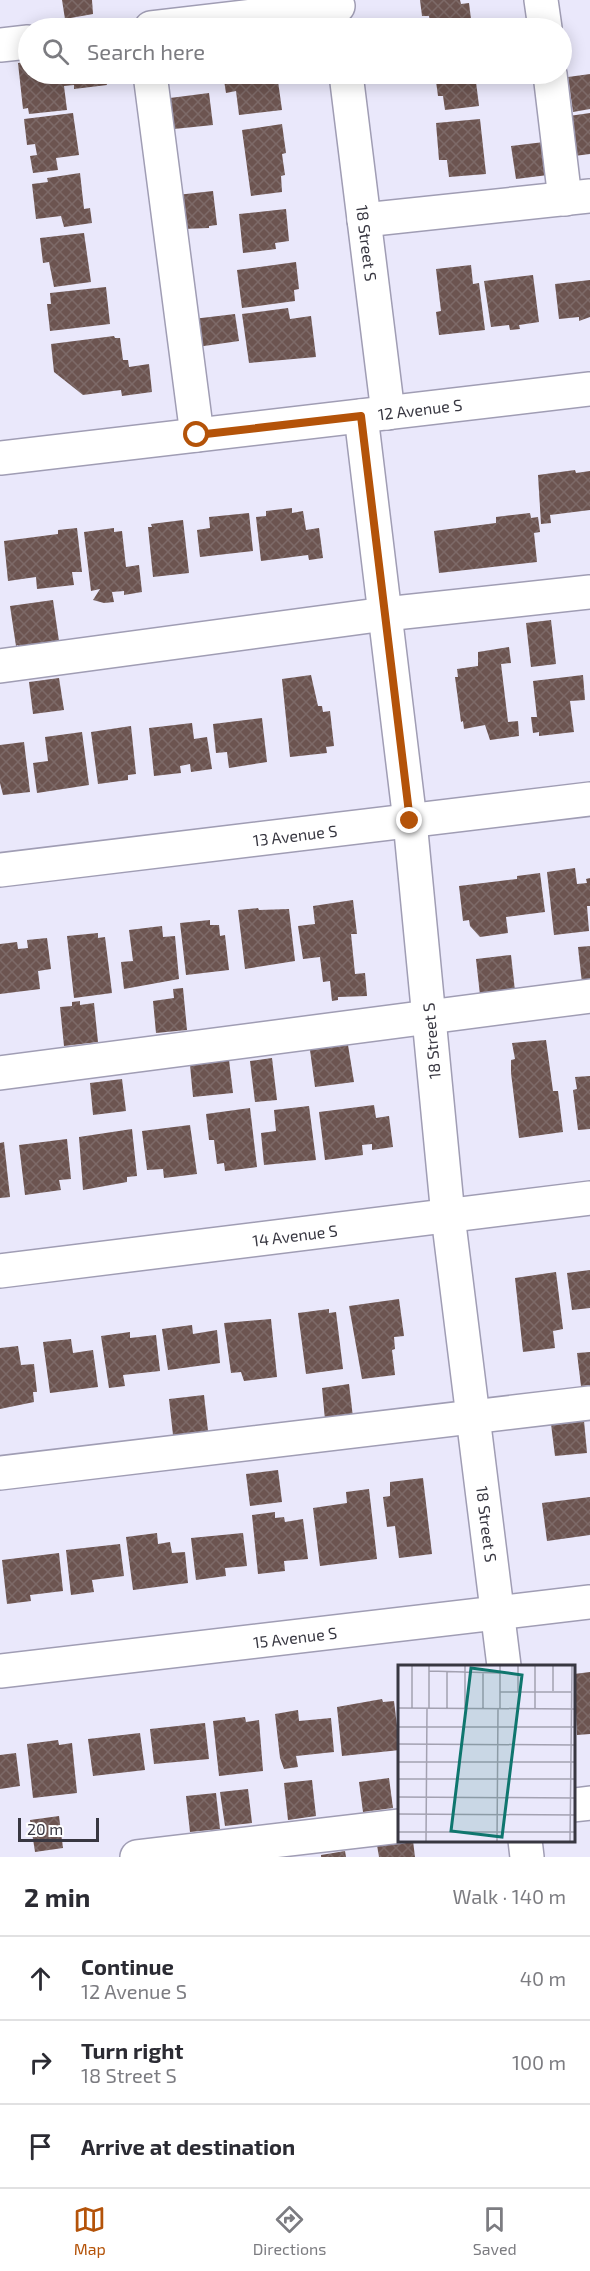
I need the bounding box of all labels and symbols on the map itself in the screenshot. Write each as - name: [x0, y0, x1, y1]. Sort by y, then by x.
- street label: 18 Street S: [353, 204, 381, 282]
- street label: 12 Avenue S: [377, 394, 463, 424]
- route start: [183, 421, 209, 447]
- route end: [396, 807, 422, 833]
- street label: 13 Avenue S: [252, 820, 338, 850]
- street label: 18 Street S: [418, 1002, 444, 1080]
- street label: 14 Avenue S: [251, 1220, 339, 1250]
- street label: 18 Street S: [473, 1485, 501, 1563]
- street label: 15 Avenue S: [252, 1622, 338, 1652]
- inset map: [398, 1665, 575, 1842]
- scale bar: [18, 1815, 99, 1842]

